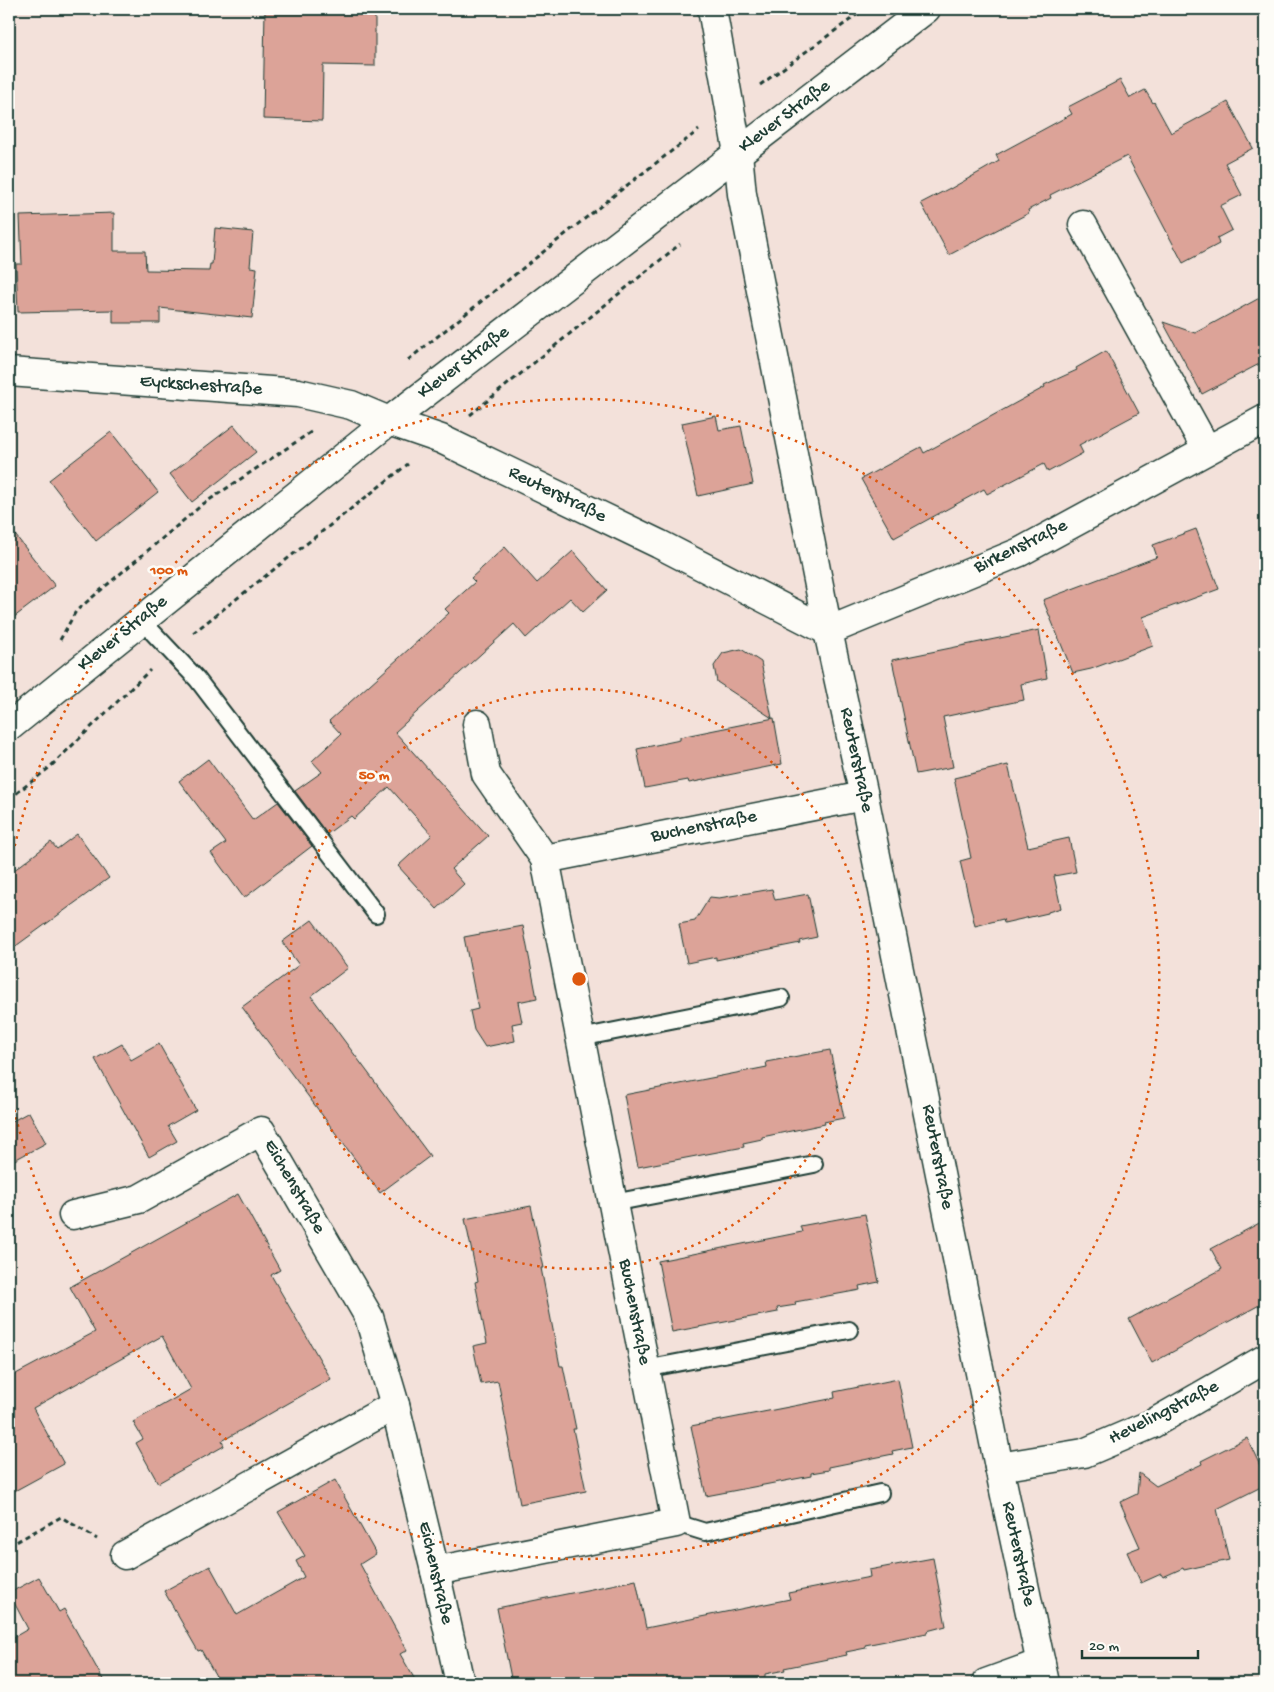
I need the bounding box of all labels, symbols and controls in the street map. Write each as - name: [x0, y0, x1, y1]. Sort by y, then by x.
- street label: Klever Straße: [735, 75, 836, 159]
- street label: Klever Straße: [414, 321, 515, 405]
- street label: Eyckschestraße: [139, 370, 263, 402]
- street label: Reuterstraße: [504, 461, 610, 529]
- street label: Birkenstraße: [970, 514, 1072, 580]
- text: 100 m: [149, 562, 188, 580]
- street label: Klever Straße: [73, 591, 173, 677]
- street label: Reuterstraße: [834, 706, 878, 815]
- text: 50 m: [359, 767, 390, 785]
- street label: Buchenstraße: [648, 805, 759, 849]
- centre of rings: [570, 970, 588, 988]
- street label: Reuterstraße: [916, 1103, 958, 1212]
- street label: Eichenstraße: [258, 1136, 330, 1238]
- street label: Buchenstraße: [612, 1256, 656, 1367]
- street label: Hevelingstraße: [1105, 1375, 1223, 1451]
- street label: Reuterstraße: [996, 1500, 1040, 1609]
- street label: Eichenstraße: [412, 1519, 458, 1627]
- scale bar: [1082, 1627, 1198, 1659]
- text: 20 m: [1089, 1638, 1119, 1656]

